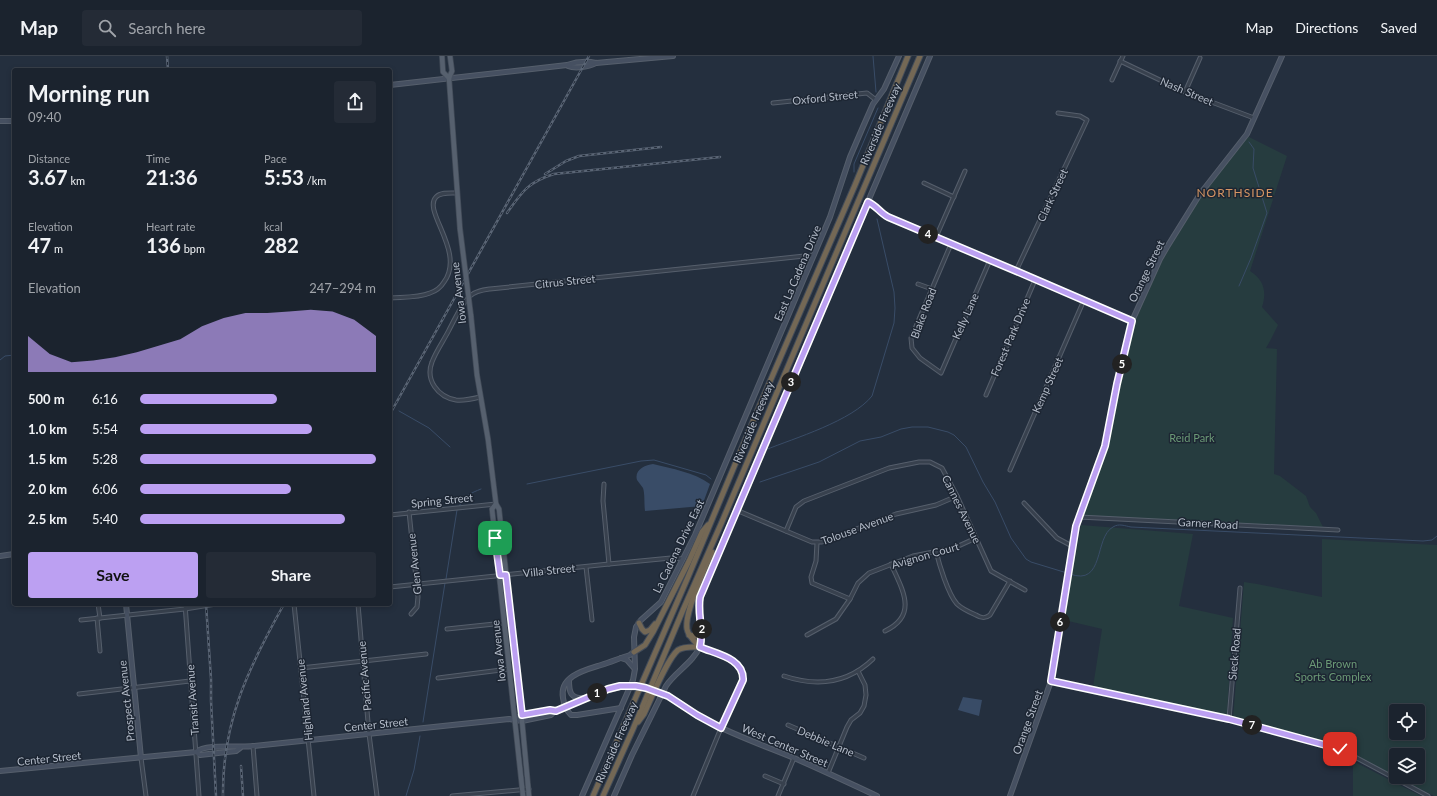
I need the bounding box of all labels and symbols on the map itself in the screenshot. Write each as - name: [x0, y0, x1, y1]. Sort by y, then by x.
- street label: Nash Street: [1159, 74, 1216, 108]
- street label: Riverside Freeway: [857, 81, 903, 167]
- street label: Oxford Street: [792, 87, 858, 107]
- street label: Clark Street: [1034, 166, 1070, 223]
- district label: NORTHSIDE: [1196, 185, 1274, 200]
- street label: East La Cadena Drive: [771, 223, 823, 323]
- pin: 4: [918, 224, 938, 244]
- street label: Orange Street: [1125, 238, 1167, 304]
- street label: Iowa Avenue: [448, 261, 468, 325]
- street label: Citrus Street: [534, 271, 596, 291]
- street label: Blake Road: [907, 286, 939, 340]
- street label: Kelly Lane: [949, 291, 981, 341]
- street label: Forest Park Drive: [988, 296, 1032, 378]
- pin: 5: [1112, 354, 1132, 374]
- street label: Kemp Street: [1029, 355, 1065, 415]
- pin: 3: [781, 372, 801, 392]
- street label: Riverside Freeway: [730, 379, 776, 465]
- park label: Reid Park: [1169, 431, 1215, 444]
- street label: Cannes Avenue: [940, 473, 984, 546]
- street label: Spring Street: [410, 490, 474, 510]
- street label: La Cadena Drive East: [650, 497, 706, 595]
- street label: Tolouse Avenue: [819, 509, 895, 547]
- street label: Garner Road: [1177, 515, 1239, 531]
- pin: [478, 521, 512, 555]
- street label: Glen Avenue: [404, 533, 424, 595]
- street label: Avignon Court: [890, 539, 960, 571]
- street label: Villa Street: [522, 561, 576, 579]
- pin: 6: [1050, 612, 1070, 632]
- street label: Iowa Avenue: [488, 619, 508, 683]
- pin: 2: [692, 619, 712, 639]
- street label: Sieck Road: [1225, 627, 1243, 681]
- street label: Pacific Avenue: [354, 640, 374, 712]
- park label: Ab Brown Sports Complex: [1295, 657, 1372, 683]
- street label: Highland Avenue: [293, 658, 315, 741]
- street label: Prospect Avenue: [115, 660, 137, 742]
- street label: Transit Avenue: [183, 664, 201, 736]
- pin: 1: [587, 683, 607, 703]
- street label: Orange Street: [1009, 688, 1045, 756]
- street label: Riverside Freeway: [592, 699, 640, 785]
- street label: Center Street: [343, 714, 409, 734]
- pin: 7: [1242, 715, 1262, 735]
- street label: West Center Street: [740, 721, 830, 769]
- street label: Debbie Lane: [795, 723, 857, 759]
- pin: [1323, 732, 1357, 766]
- street label: Center Street: [16, 748, 82, 768]

